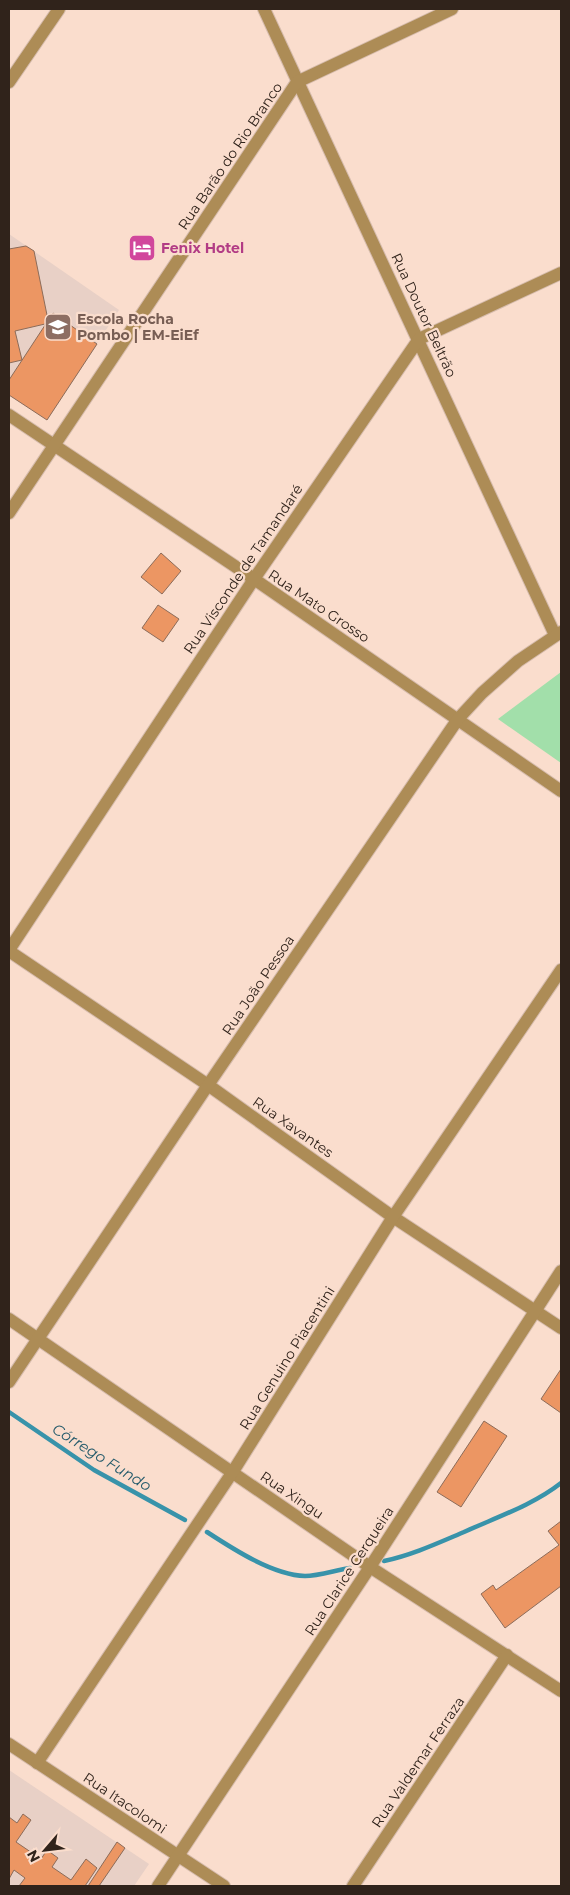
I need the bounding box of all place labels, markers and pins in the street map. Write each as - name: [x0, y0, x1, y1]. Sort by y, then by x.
- hotel icon: Fenix Hotel: [127, 233, 157, 263]
- place label: Fenix Hotel: [161, 239, 244, 257]
- place label: Escola Rocha Pombo | EM-EiEf: [77, 310, 199, 344]
- school or university icon: Escola Rocha Pombo | EM-EiEf: [43, 312, 73, 342]

